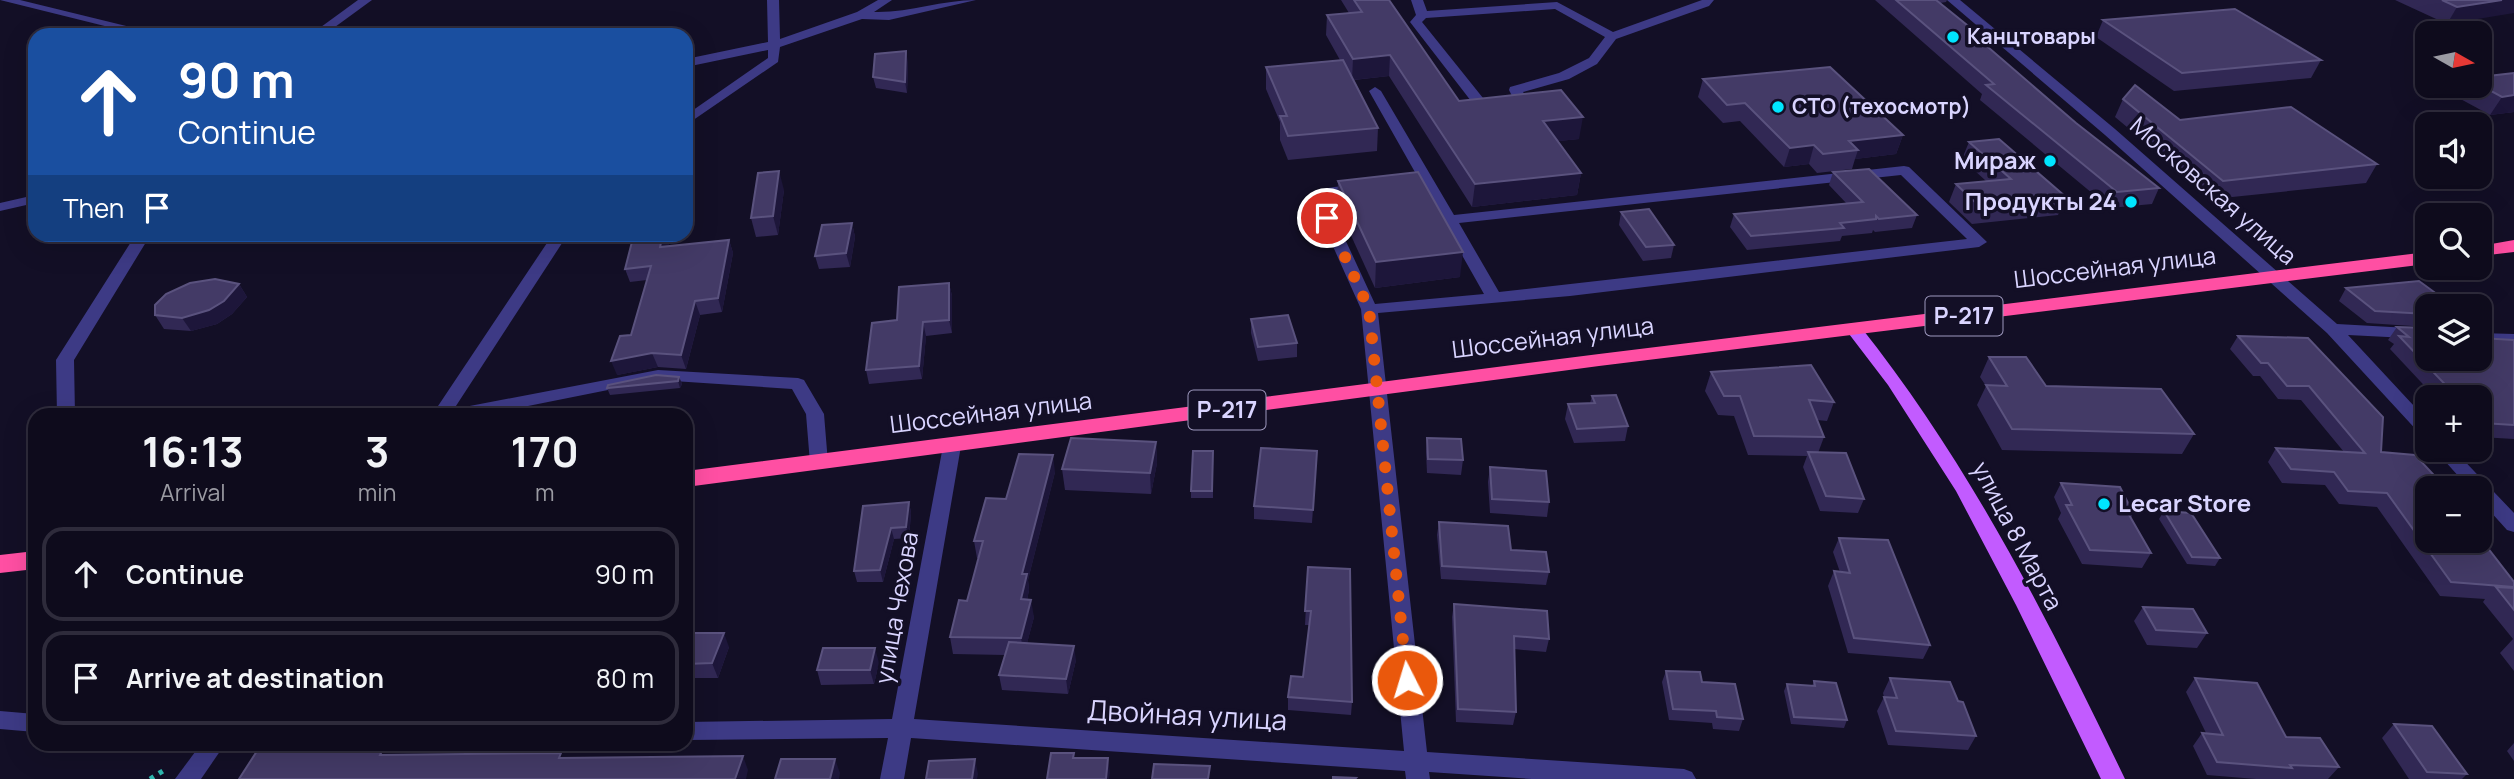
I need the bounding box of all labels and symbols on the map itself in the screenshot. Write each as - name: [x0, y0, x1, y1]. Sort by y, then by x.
- north arrow: [2415, 21, 2492, 98]
- place label: Канцтовары: [1967, 22, 2096, 50]
- marker: Канцтовары: [1945, 29, 1961, 45]
- place label: СТО (техосмотр): [1792, 92, 1971, 120]
- marker: СТО (техосмотр): [1770, 99, 1786, 115]
- street label: Московская улица: [2124, 108, 2304, 271]
- place label: Мираж: [1954, 143, 2037, 176]
- marker: Мираж: [2042, 153, 2058, 169]
- place label: Продукты 24: [1965, 184, 2117, 217]
- pin: [1297, 188, 1357, 248]
- marker: Продукты 24: [2123, 194, 2139, 210]
- street label: Шоссейная улица: [2012, 238, 2218, 295]
- road number: Р-217: [1926, 296, 2002, 336]
- street label: Шоссейная улица: [1450, 308, 1656, 365]
- street label: Шоссейная улица: [888, 383, 1094, 440]
- road number: Р-217: [1188, 390, 1266, 430]
- street label: улица 8 Марта: [1965, 455, 2071, 615]
- place label: Lecar Store: [2118, 486, 2251, 519]
- marker: Lecar Store: [2096, 496, 2112, 512]
- street label: улица Чехова: [866, 529, 925, 687]
- position arrow: [1370, 643, 1444, 717]
- street label: Двойная улица: [1086, 690, 1288, 738]

